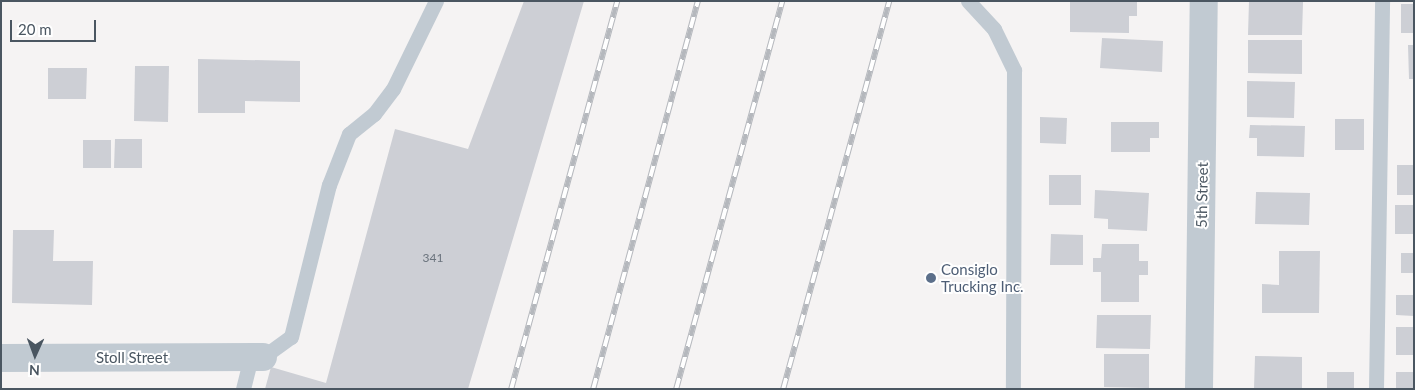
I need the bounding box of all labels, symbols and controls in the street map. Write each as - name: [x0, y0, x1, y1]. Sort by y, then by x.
- scale bar: [12, 10, 99, 42]
- text: 20 m: [18, 20, 52, 38]
- street label: 5th Street: [1192, 162, 1212, 228]
- house number: 341: [423, 251, 443, 265]
- place label: Consiglo Trucking Inc.: [941, 260, 1024, 295]
- marker: Consiglo Trucking Inc.: [925, 272, 937, 284]
- north arrow: [10, 330, 60, 380]
- street label: Stoll Street: [96, 349, 168, 367]
- text: N: [29, 362, 40, 379]

